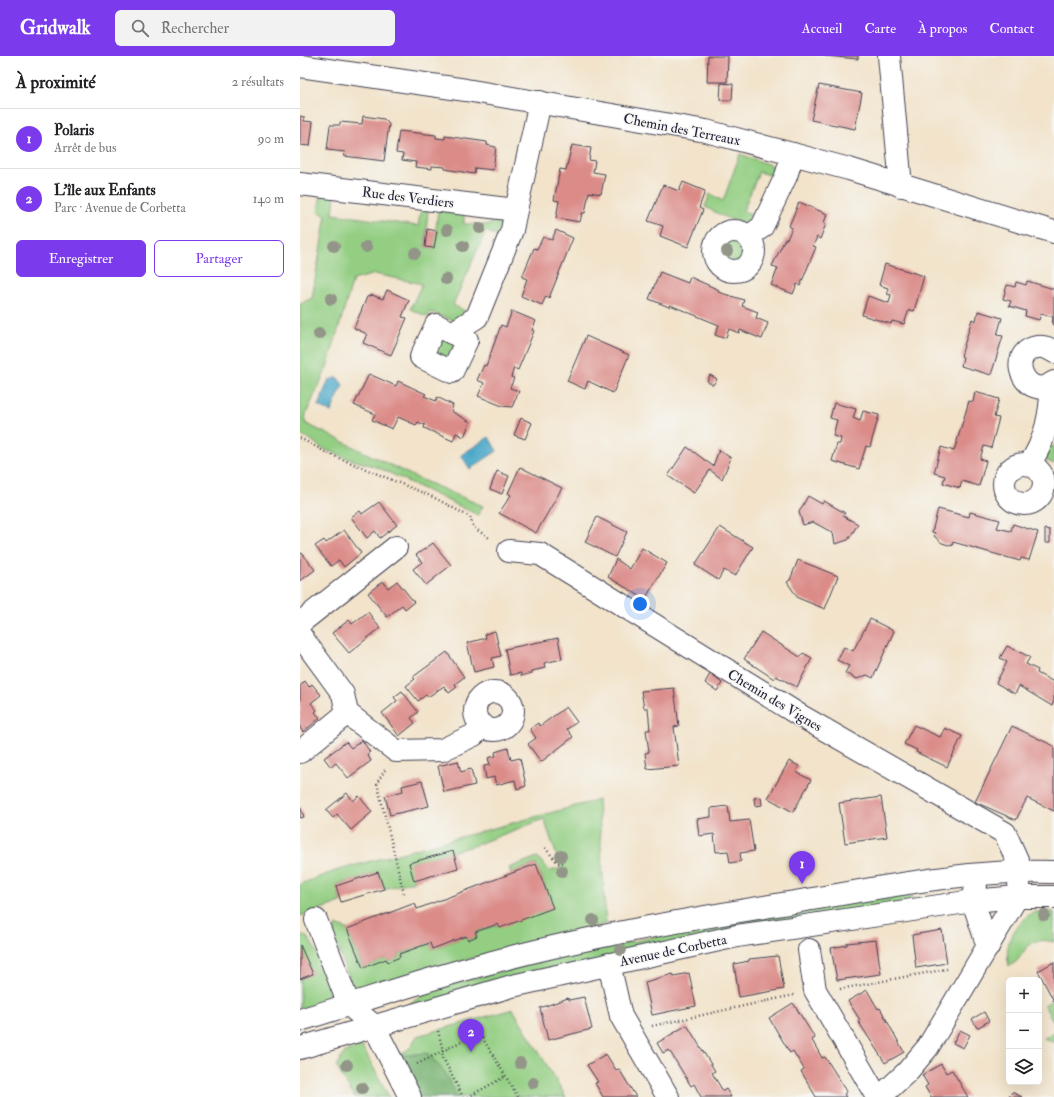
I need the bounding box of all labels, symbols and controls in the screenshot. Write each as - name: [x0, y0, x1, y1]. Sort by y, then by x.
- search box: [115, 10, 395, 46]
- text: Gridwalk: [20, 16, 91, 40]
- icon: search: [129, 17, 151, 39]
- text: Rechercher: [161, 19, 229, 38]
- text: Accueil: [802, 20, 842, 37]
- text: Carte: [864, 20, 896, 37]
- text: À propos: [918, 20, 967, 37]
- text: Contact: [989, 20, 1034, 37]
- text: À proximité: [16, 72, 96, 93]
- text: 2 résultats: [232, 74, 284, 90]
- street label: Chemin des Terreaux: [622, 110, 743, 149]
- text: Polaris: [54, 121, 94, 140]
- text: 1: [27, 131, 31, 147]
- text: 90 m: [258, 131, 284, 147]
- text: Arrêt de bus: [54, 140, 116, 156]
- text: L'île aux Enfants: [54, 181, 156, 200]
- street label: Rue des Verdiers: [361, 183, 455, 212]
- text: 2: [26, 191, 32, 207]
- text: 140 m: [253, 191, 284, 207]
- text: Parc · Avenue de Corbetta: [54, 200, 186, 216]
- button: Enregistrer: [16, 240, 146, 277]
- button: Partager: [154, 240, 284, 277]
- your location: [630, 594, 650, 614]
- street label: Chemin des Vignes: [724, 666, 825, 735]
- pin: 1: [789, 851, 815, 884]
- street label: Avenue de Corbetta: [617, 931, 728, 970]
- map controls: [1006, 977, 1042, 1085]
- button: +: [1006, 977, 1042, 1013]
- button: −: [1006, 1013, 1042, 1049]
- pin: 2: [458, 1019, 484, 1052]
- button: layers: [1006, 1049, 1042, 1085]

